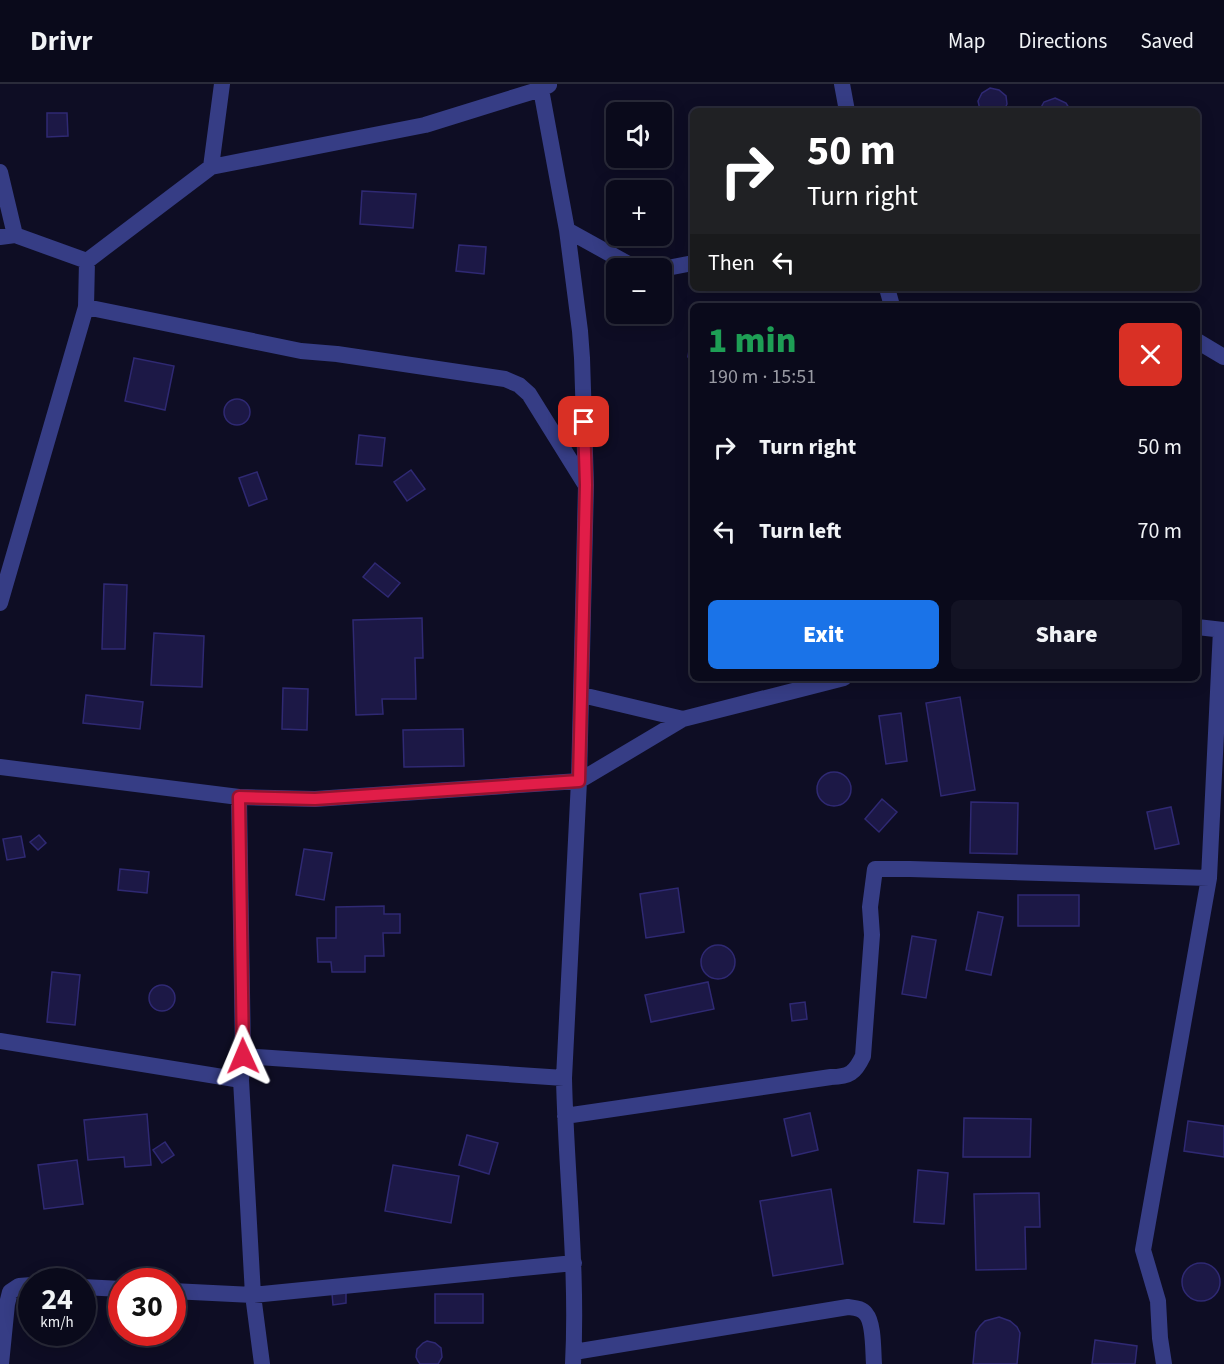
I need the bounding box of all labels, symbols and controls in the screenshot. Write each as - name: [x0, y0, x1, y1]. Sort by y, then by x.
- text: Drivr: [30, 21, 92, 61]
- text: Map: [948, 26, 986, 56]
- text: Directions: [1019, 26, 1107, 56]
- text: Saved: [1140, 26, 1194, 56]
- map controls: [606, 102, 672, 324]
- button: sound: [606, 102, 672, 168]
- text: 50 m: [807, 121, 896, 181]
- icon: right: [708, 132, 786, 210]
- text: Turn right: [807, 177, 918, 216]
- button: +: [606, 180, 672, 246]
- icon: left: [767, 246, 800, 279]
- text: Then: [708, 247, 755, 279]
- button: −: [606, 258, 672, 324]
- text: 1 min: [708, 315, 796, 366]
- button: close: [1119, 323, 1182, 386]
- text: 190 m · 15:51: [708, 363, 816, 391]
- pin: [558, 396, 609, 447]
- icon: arrive: [567, 405, 600, 438]
- icon: right: [708, 431, 741, 464]
- text: Turn right: [759, 431, 856, 463]
- text: 50 m: [1137, 431, 1182, 463]
- icon: left: [708, 515, 741, 548]
- text: Turn left: [759, 515, 841, 547]
- text: 70 m: [1137, 515, 1182, 547]
- button: Exit: [708, 600, 939, 669]
- button: Share: [951, 600, 1182, 669]
- position arrow: [211, 1024, 275, 1088]
- speed limit sign: 30: [108, 1268, 186, 1346]
- text: 24: [41, 1278, 73, 1321]
- text: km/h: [40, 1312, 74, 1333]

